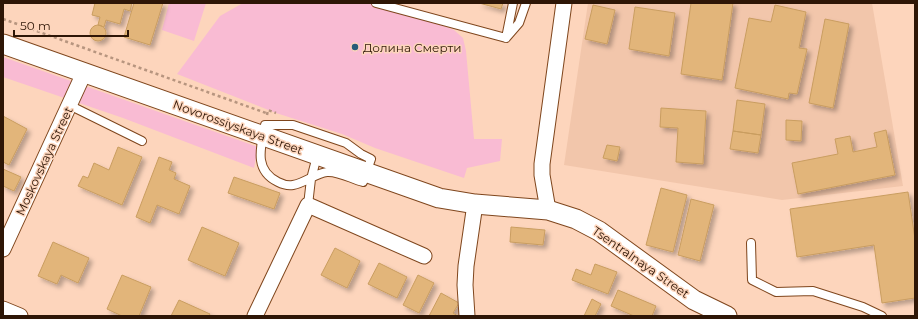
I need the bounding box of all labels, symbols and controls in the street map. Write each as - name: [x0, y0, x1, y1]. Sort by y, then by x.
- scale bar: [14, 12, 128, 38]
- text: 50 m: [20, 18, 51, 33]
- place label: Долина Смерти: [363, 40, 461, 55]
- marker: Долина Смерти: [350, 42, 360, 52]
- street label: Novorossiyskaya Street: [171, 97, 305, 158]
- street label: Moskovskaya Street: [12, 104, 76, 218]
- street label: Tsentralnaya Street: [590, 223, 692, 301]

